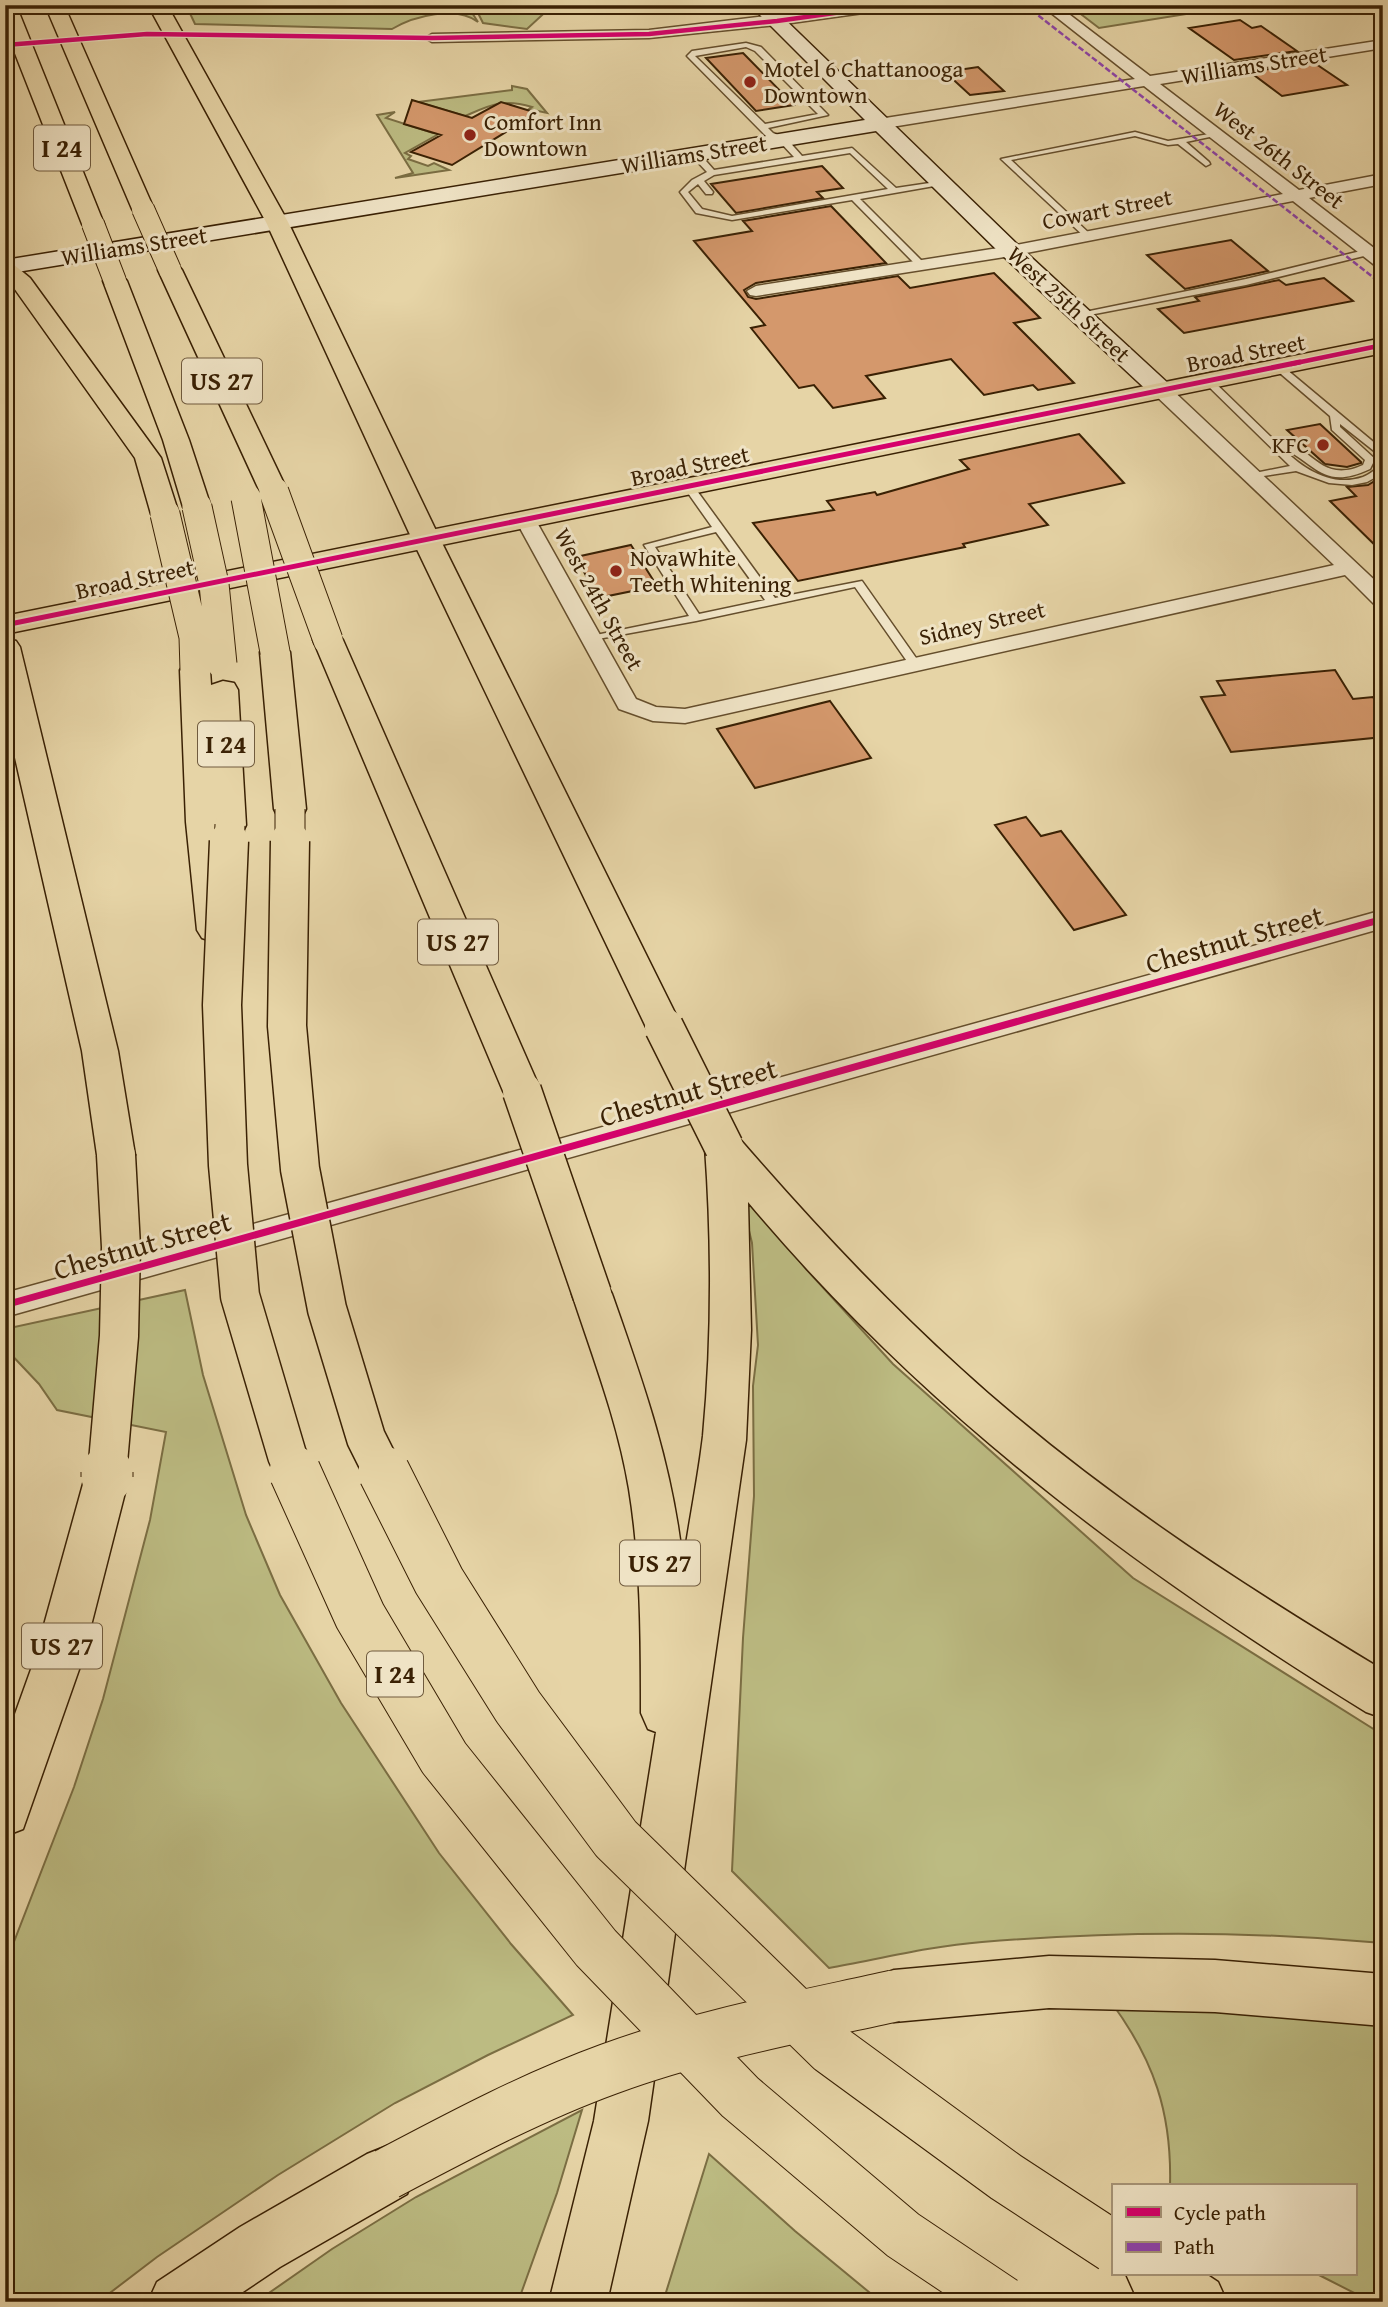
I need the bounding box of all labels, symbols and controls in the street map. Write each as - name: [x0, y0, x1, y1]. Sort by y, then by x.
- street label: Williams Street: [1179, 37, 1329, 92]
- place label: Motel 6 Chattanooga Downtown: [764, 52, 963, 111]
- marker: Motel 6 Chattanooga Downtown: [742, 74, 758, 90]
- street label: West 26th Street: [1207, 93, 1352, 216]
- place label: Comfort Inn Downtown: [484, 105, 602, 164]
- road number: I 24: [34, 125, 90, 170]
- street label: Williams Street: [619, 126, 769, 181]
- marker: Comfort Inn Downtown: [462, 127, 478, 143]
- street label: Cowart Street: [1039, 180, 1175, 237]
- street label: Williams Street: [59, 218, 209, 273]
- street label: West 25th Street: [1000, 238, 1138, 370]
- street label: Broad Street: [1184, 325, 1308, 380]
- road number: US 27: [182, 358, 262, 404]
- place label: KFC: [1272, 428, 1309, 461]
- street label: Broad Street: [628, 437, 752, 494]
- marker: KFC: [1315, 437, 1331, 453]
- street label: West 24th Street: [547, 522, 652, 676]
- place label: NovaWhite Teeth Whitening: [630, 541, 792, 600]
- street label: Broad Street: [73, 550, 197, 607]
- marker: NovaWhite Teeth Whitening: [608, 563, 624, 579]
- street label: Sidney Street: [916, 592, 1048, 653]
- road number: I 24: [198, 722, 254, 766]
- street label: Chestnut Street: [1140, 894, 1327, 983]
- road number: US 27: [418, 920, 498, 965]
- street label: Chestnut Street: [594, 1047, 781, 1136]
- street label: Chestnut Street: [48, 1200, 235, 1289]
- road number: US 27: [620, 1540, 700, 1586]
- road number: US 27: [22, 1624, 102, 1668]
- road number: I 24: [367, 1652, 423, 1696]
- legend: [1112, 2184, 1356, 2276]
- text: Cycle path: [1174, 2197, 1266, 2228]
- text: Path: [1174, 2231, 1215, 2262]

